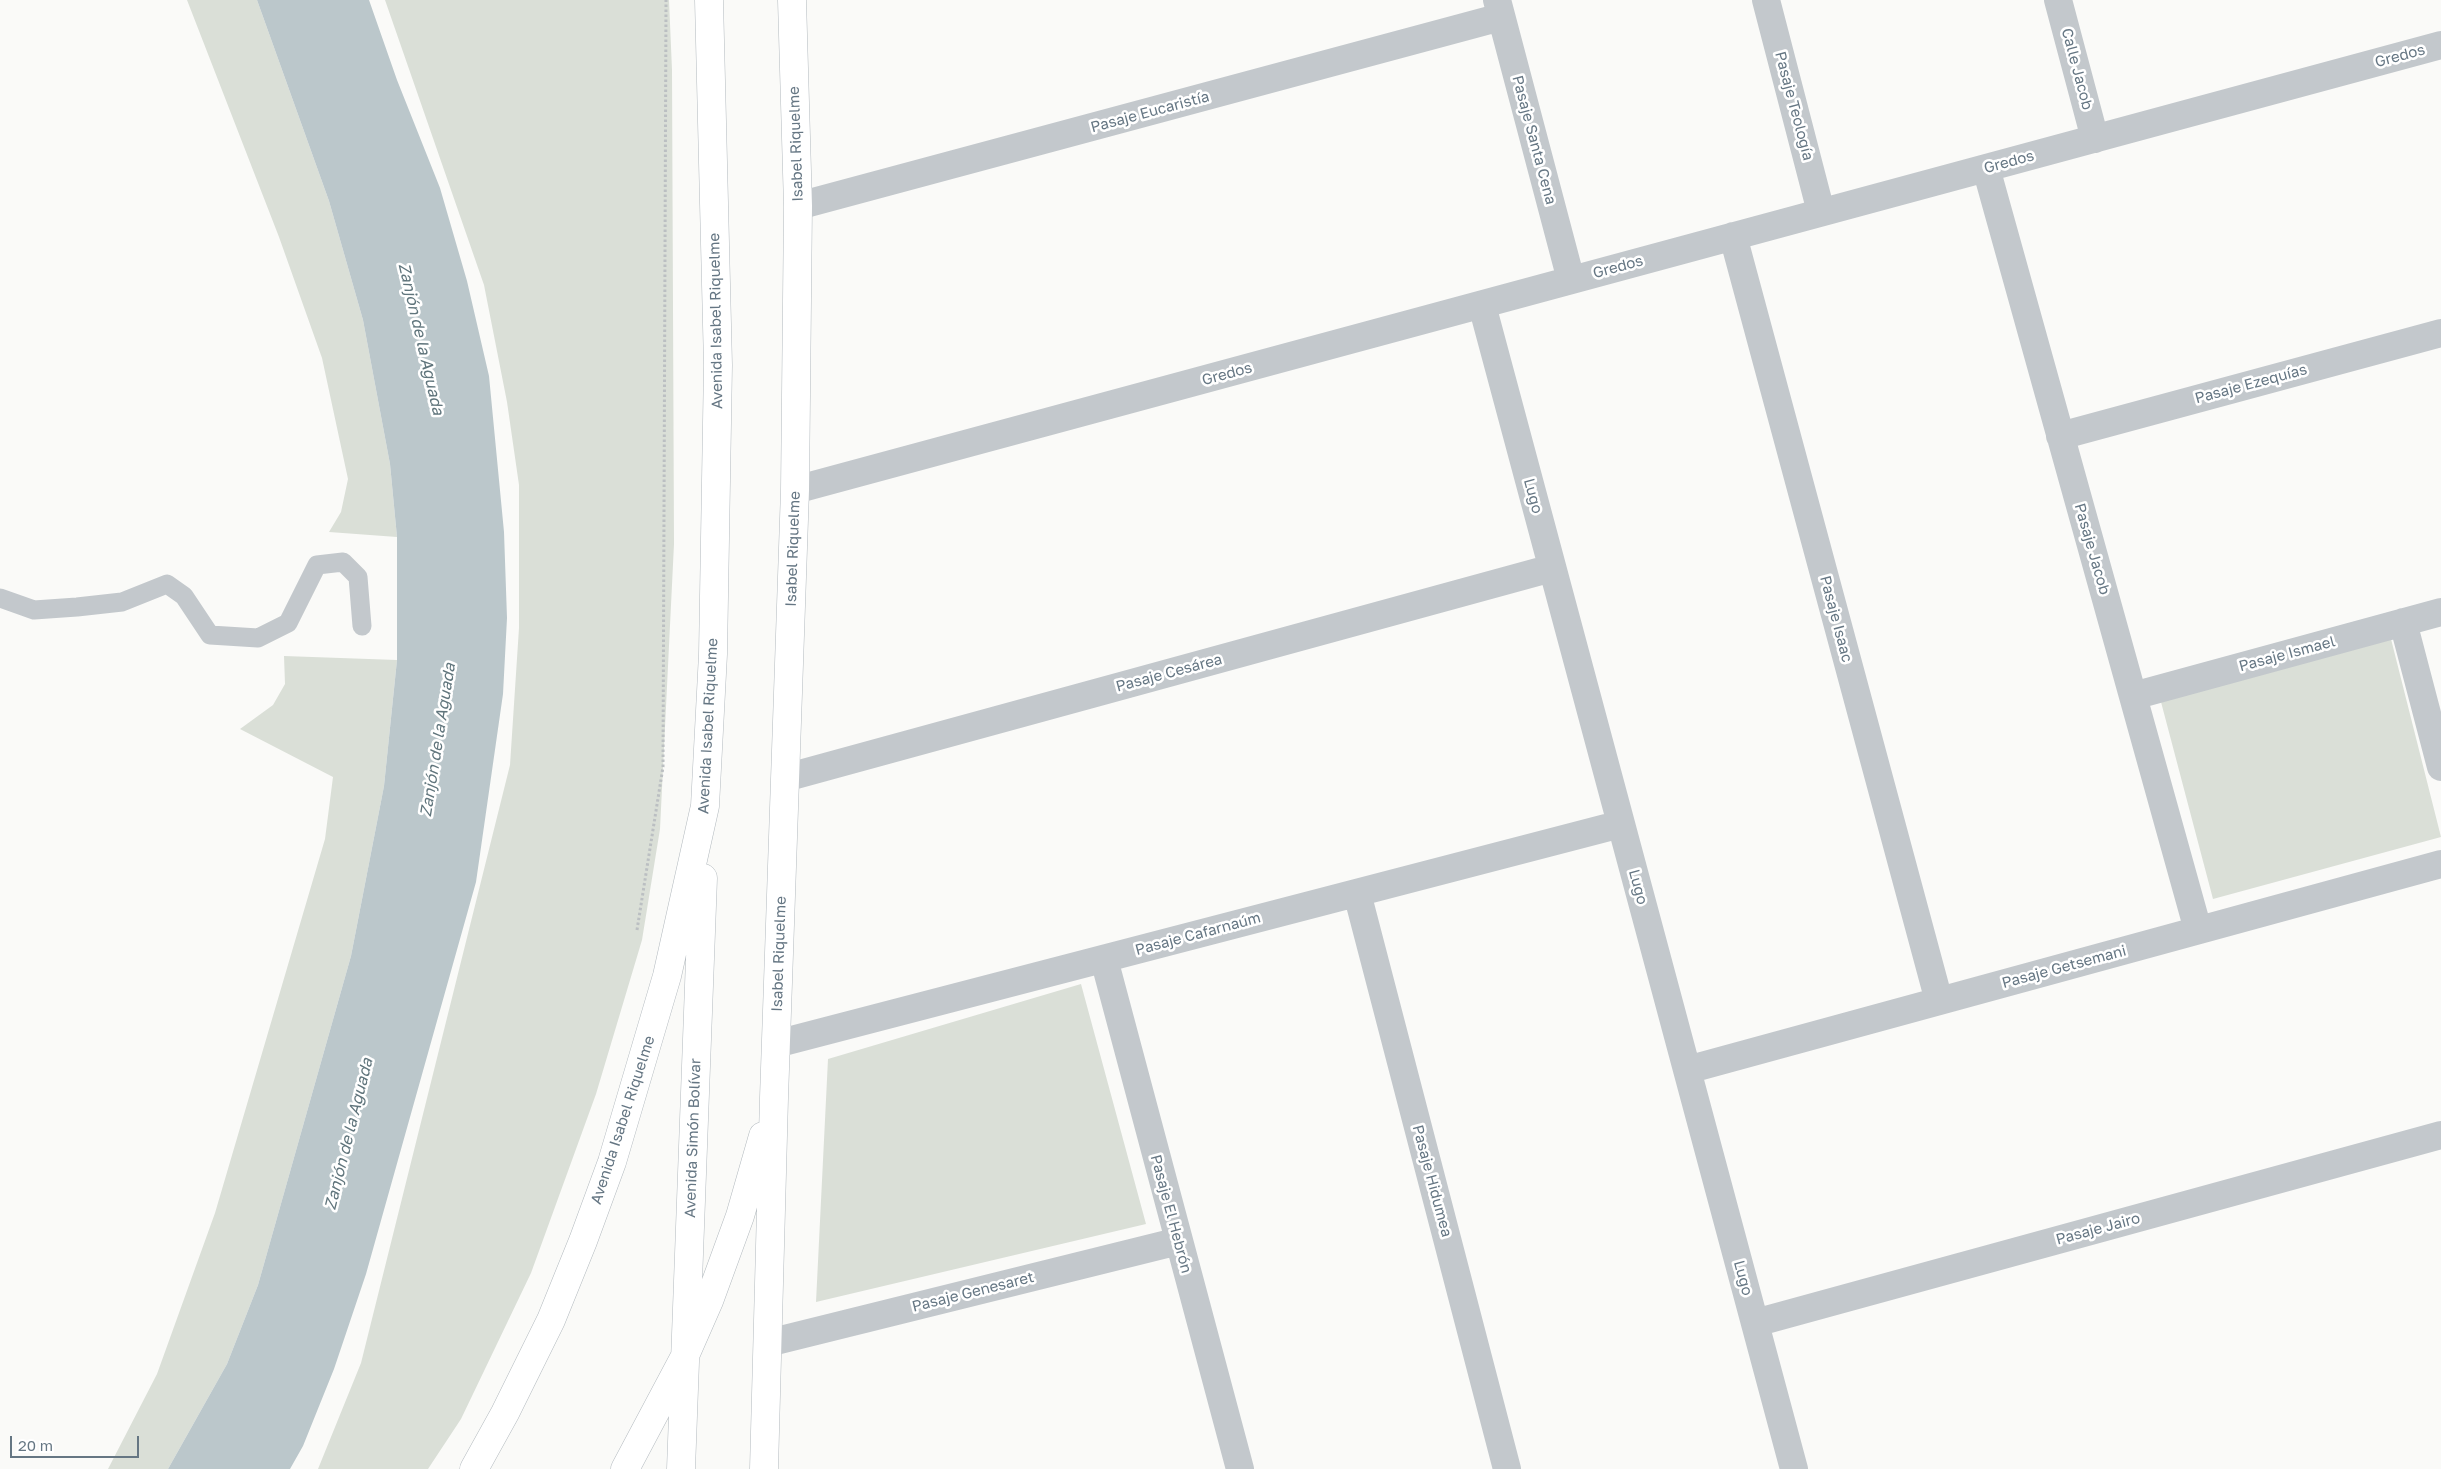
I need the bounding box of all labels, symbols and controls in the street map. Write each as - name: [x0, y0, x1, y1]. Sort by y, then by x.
- street label: Calle Jacob: [2057, 26, 2097, 112]
- street label: Gredos: [2373, 41, 2427, 71]
- street label: Pasaje Teología: [1771, 50, 1817, 162]
- street label: Pasaje Santa Cena: [1508, 73, 1560, 207]
- street label: Isabel Riquelme: [785, 86, 807, 202]
- street label: Pasaje Eucaristía: [1089, 87, 1211, 137]
- street label: Gredos: [1982, 147, 2036, 177]
- street label: Avenida Isabel Riquelme: [705, 233, 727, 409]
- street label: Gredos: [1591, 252, 1645, 282]
- water label: Zanjón de la Aguada: [394, 261, 448, 417]
- street label: Gredos: [1200, 359, 1254, 389]
- street label: Pasaje Ezequías: [2193, 360, 2309, 408]
- street label: Lugo: [1520, 477, 1546, 515]
- street label: Isabel Riquelme: [782, 491, 804, 607]
- street label: Pasaje Jacob: [2070, 501, 2114, 597]
- street label: Pasaje Isaac: [1816, 574, 1856, 664]
- street label: Pasaje Ismael: [2237, 633, 2337, 675]
- street label: Avenida Isabel Riquelme: [694, 638, 722, 814]
- street label: Pasaje Cesárea: [1114, 650, 1224, 696]
- water label: Zanjón de la Aguada: [416, 662, 460, 818]
- street label: Lugo: [1625, 868, 1651, 906]
- street label: Isabel Riquelme: [768, 896, 790, 1012]
- street label: Pasaje Cafarnaúm: [1133, 909, 1263, 959]
- street label: Pasaje Getsemani: [2000, 942, 2128, 992]
- street label: Avenida Isabel Riquelme: [587, 1033, 659, 1207]
- water label: Zanjón de la Aguada: [321, 1056, 377, 1212]
- street label: Avenida Simón Bolívar: [681, 1058, 705, 1218]
- street label: Pasaje Hidumea: [1408, 1123, 1456, 1239]
- street label: Pasaje El Hebrón: [1147, 1153, 1195, 1275]
- street label: Pasaje Jairo: [2054, 1209, 2142, 1249]
- street label: Lugo: [1730, 1259, 1756, 1297]
- street label: Pasaje Genesaret: [910, 1268, 1036, 1316]
- scale bar: [12, 1426, 141, 1458]
- text: 20 m: [18, 1436, 53, 1454]

